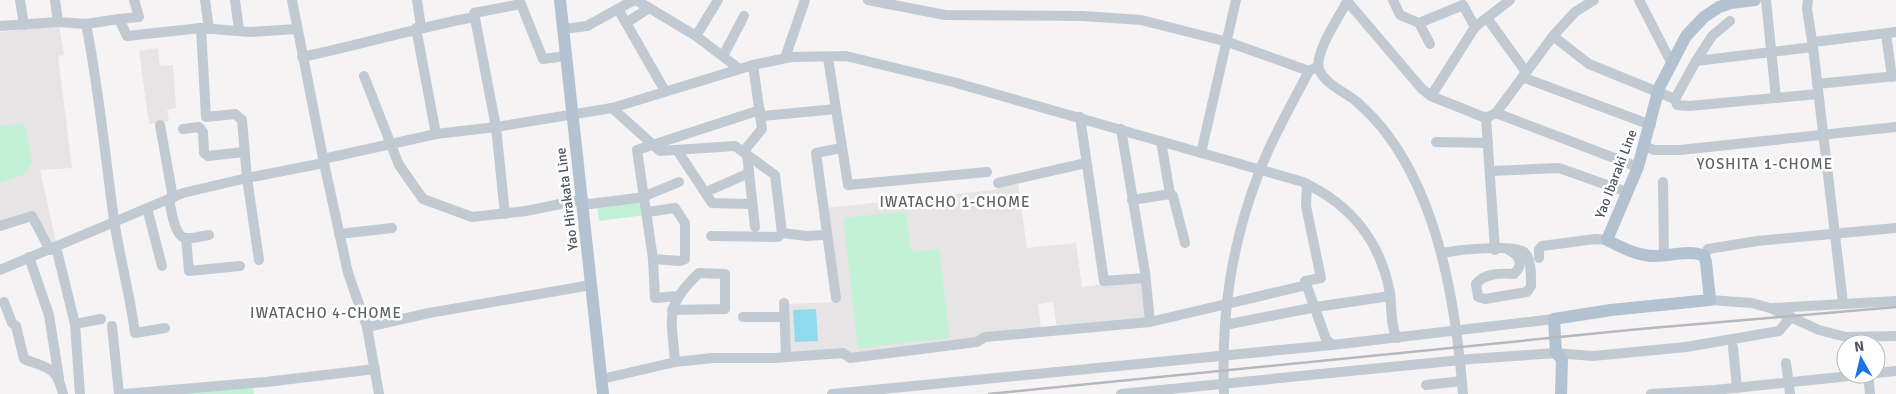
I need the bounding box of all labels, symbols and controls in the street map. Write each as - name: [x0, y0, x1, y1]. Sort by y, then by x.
- street label: Yao Ibaraki Line: [1591, 127, 1641, 221]
- street label: Yao Hirakata Line: [552, 146, 582, 252]
- district label: YOSHITA 1-CHOME: [1697, 155, 1833, 173]
- district label: IWATACHO 1-CHOME: [879, 193, 1031, 211]
- district label: IWATACHO 4-CHOME: [250, 304, 402, 322]
- north arrow: [1836, 334, 1886, 384]
- text: N: [1853, 338, 1865, 356]

